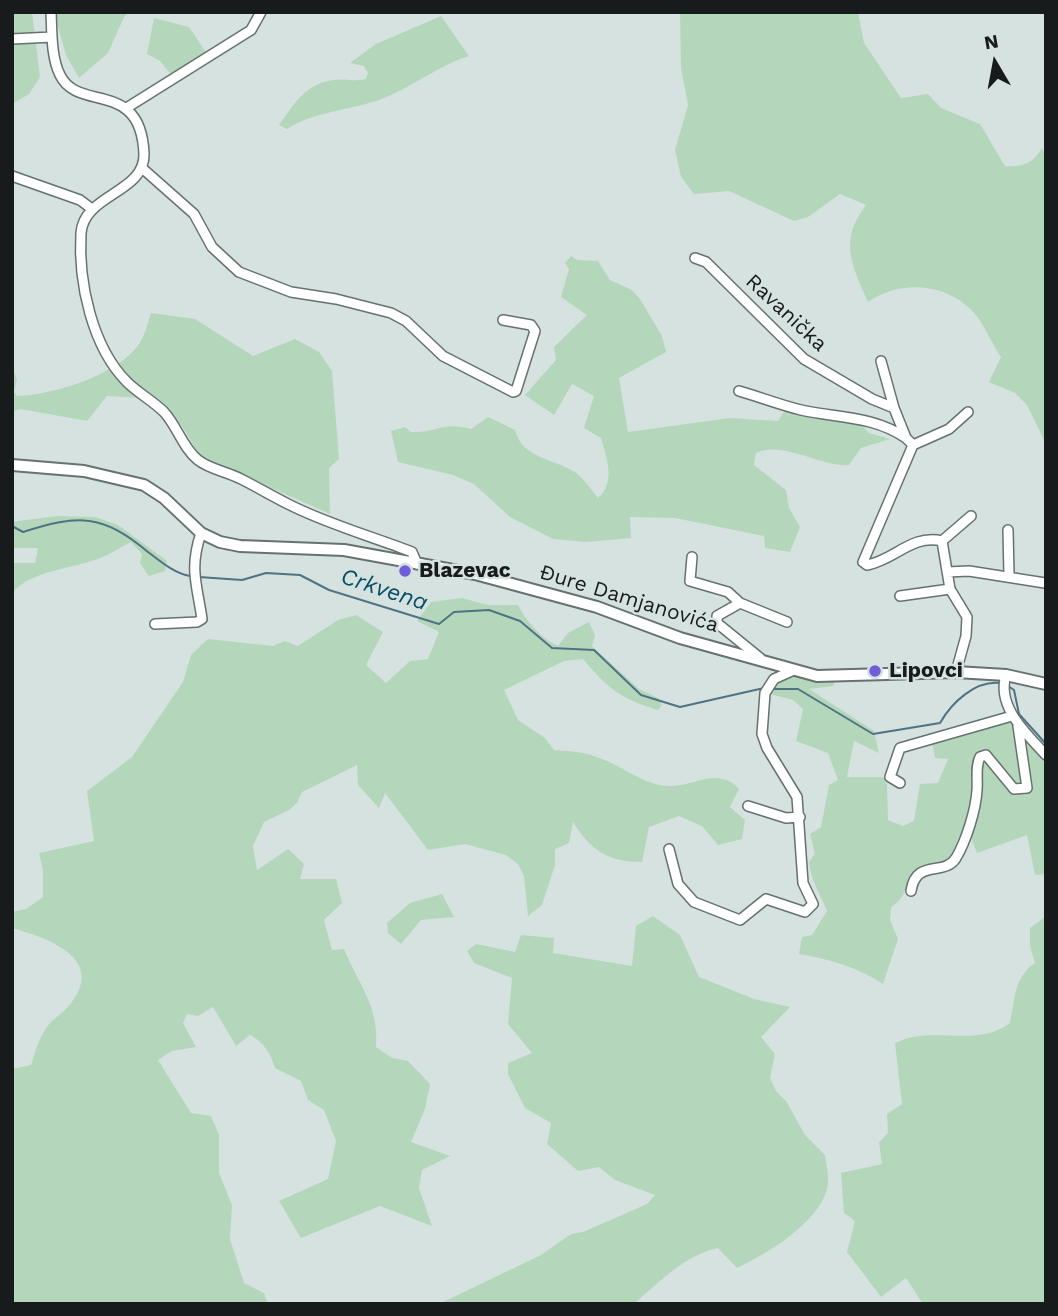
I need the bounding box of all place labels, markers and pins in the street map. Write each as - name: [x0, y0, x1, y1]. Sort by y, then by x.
- place label: Blazevac: [419, 558, 511, 584]
- marker: Blazevac: [397, 563, 413, 579]
- place label: Lipovci: [889, 658, 963, 684]
- marker: Lipovci: [867, 663, 883, 679]

